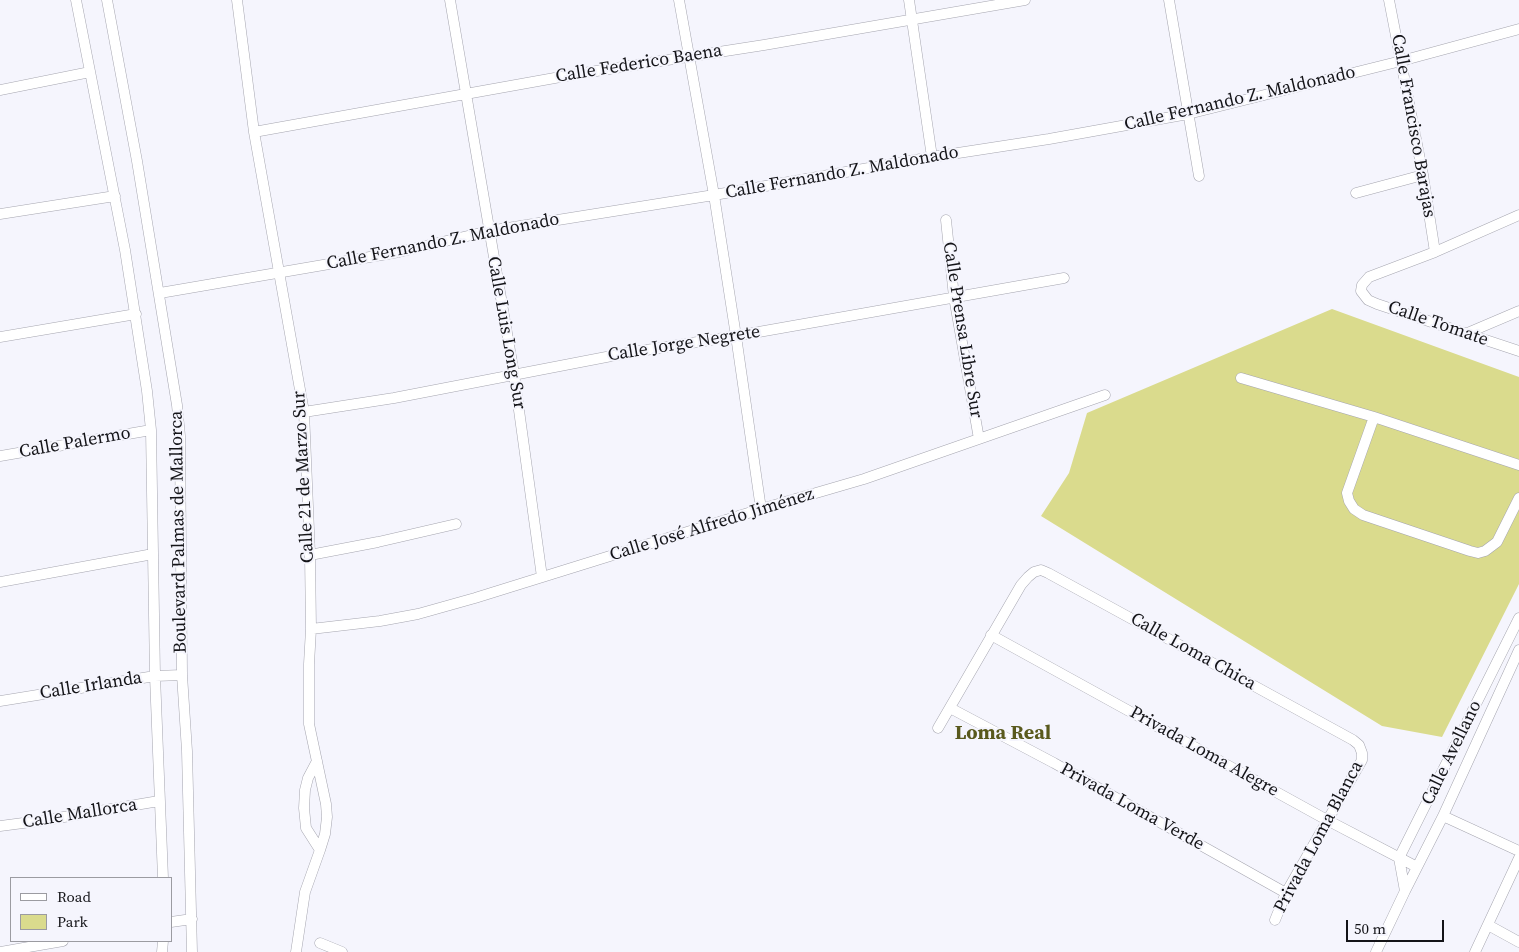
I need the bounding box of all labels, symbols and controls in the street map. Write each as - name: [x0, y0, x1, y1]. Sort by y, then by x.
- street label: Calle Francisco Barajas: [1386, 33, 1440, 219]
- street label: Calle Federico Baena: [554, 40, 724, 88]
- street label: Calle Fernando Z. Maldonado: [1122, 62, 1358, 136]
- street label: Calle Fernando Z. Maldonado: [724, 142, 960, 204]
- street label: Calle Fernando Z. Maldonado: [325, 209, 561, 275]
- street label: Calle Prensa Libre Sur: [937, 240, 987, 420]
- street label: Calle Luis Long Sur: [482, 255, 530, 411]
- street label: Calle Tomate: [1385, 297, 1491, 351]
- street label: Calle Jorge Negrete: [606, 321, 762, 367]
- street label: Calle 21 de Marzo Sur: [289, 390, 319, 564]
- street label: Boulevard Palmas de Mallorca: [166, 410, 192, 654]
- street label: Calle Palermo: [18, 423, 132, 463]
- street label: Calle José Alfredo Jiménez: [607, 484, 817, 566]
- street label: Calle Loma Chica: [1126, 609, 1260, 695]
- street label: Calle Irlanda: [38, 667, 144, 705]
- street label: Calle Avellano: [1417, 697, 1487, 809]
- street label: Privada Loma Alegre: [1126, 702, 1282, 802]
- district label: Loma Real: [955, 722, 1051, 746]
- street label: Privada Loma Blanca: [1270, 757, 1368, 917]
- street label: Privada Loma Verde: [1056, 758, 1208, 856]
- street label: Calle Mallorca: [21, 794, 139, 834]
- legend: [10, 877, 172, 942]
- text: Road: [57, 886, 91, 907]
- scale bar: [1349, 910, 1446, 942]
- text: Park: [57, 911, 88, 932]
- text: 50 m: [1354, 918, 1386, 939]

